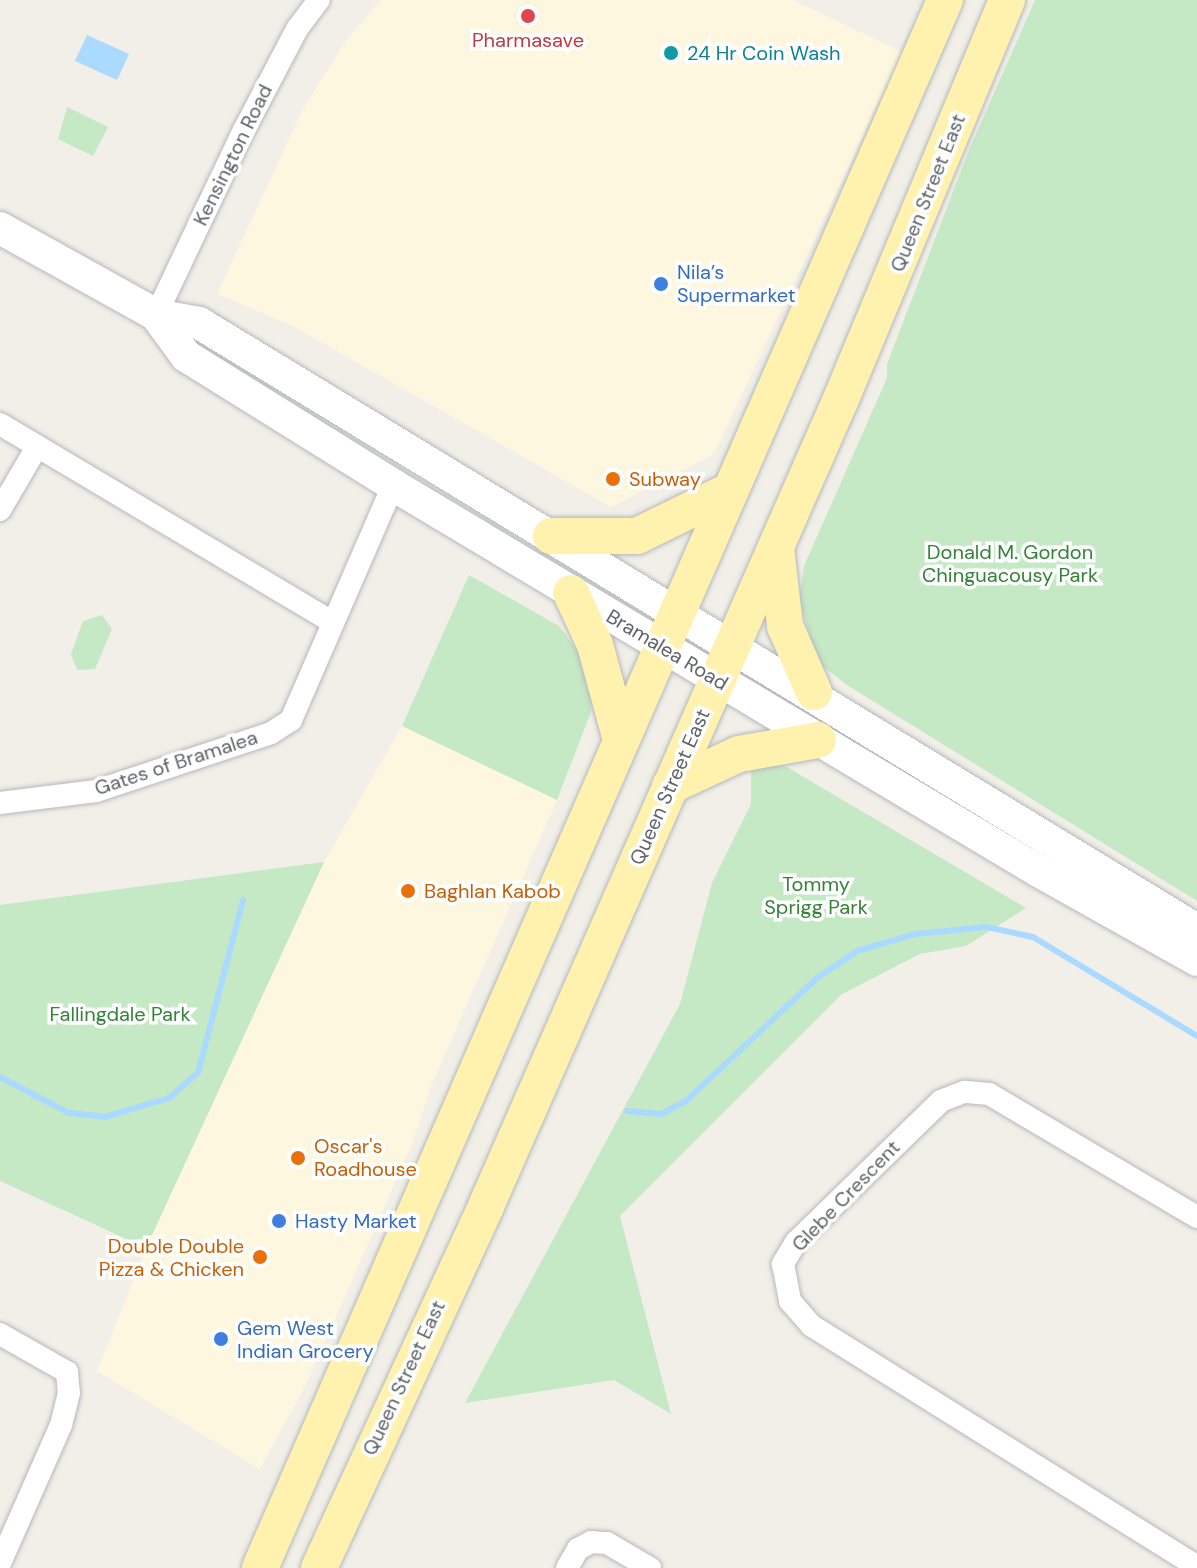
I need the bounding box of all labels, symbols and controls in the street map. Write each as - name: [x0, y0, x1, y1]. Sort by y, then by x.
- marker: Pharmasave: [519, 7, 537, 25]
- place label: Pharmasave: [472, 28, 584, 52]
- place label: 24 Hr Coin Wash: [687, 41, 841, 65]
- marker: 24 Hr Coin Wash: [662, 44, 680, 62]
- street label: Kensington Road: [188, 80, 278, 230]
- street label: Queen Street East: [885, 111, 971, 275]
- place label: Nila’s Supermarket: [677, 260, 796, 307]
- marker: Nila’s Supermarket: [652, 275, 670, 293]
- place label: Subway: [629, 467, 701, 491]
- marker: Subway: [604, 470, 622, 488]
- park label: Donald M. Gordon Chinguacousy Park: [922, 541, 1098, 588]
- street label: Bramalea Road: [602, 604, 732, 696]
- street label: Queen Street East: [625, 705, 715, 869]
- street label: Gates of Bramalea: [92, 725, 260, 801]
- park label: Tommy Sprigg Park: [764, 873, 868, 920]
- place label: Baghlan Kabob: [424, 879, 561, 903]
- marker: Baghlan Kabob: [399, 882, 417, 900]
- park label: Fallingdale Park: [50, 1002, 190, 1026]
- place label: Oscar's Roadhouse: [314, 1134, 417, 1181]
- street label: Glebe Crescent: [787, 1135, 905, 1257]
- marker: Oscar's Roadhouse: [289, 1149, 307, 1167]
- place label: Hasty Market: [295, 1209, 417, 1233]
- marker: Hasty Market: [270, 1212, 288, 1230]
- place label: Double Double Pizza & Chicken: [99, 1234, 244, 1281]
- marker: Double Double Pizza & Chicken: [251, 1248, 269, 1266]
- street label: Queen Street East: [358, 1297, 450, 1459]
- place label: Gem West Indian Grocery: [237, 1316, 374, 1363]
- marker: Gem West Indian Grocery: [212, 1330, 230, 1348]

